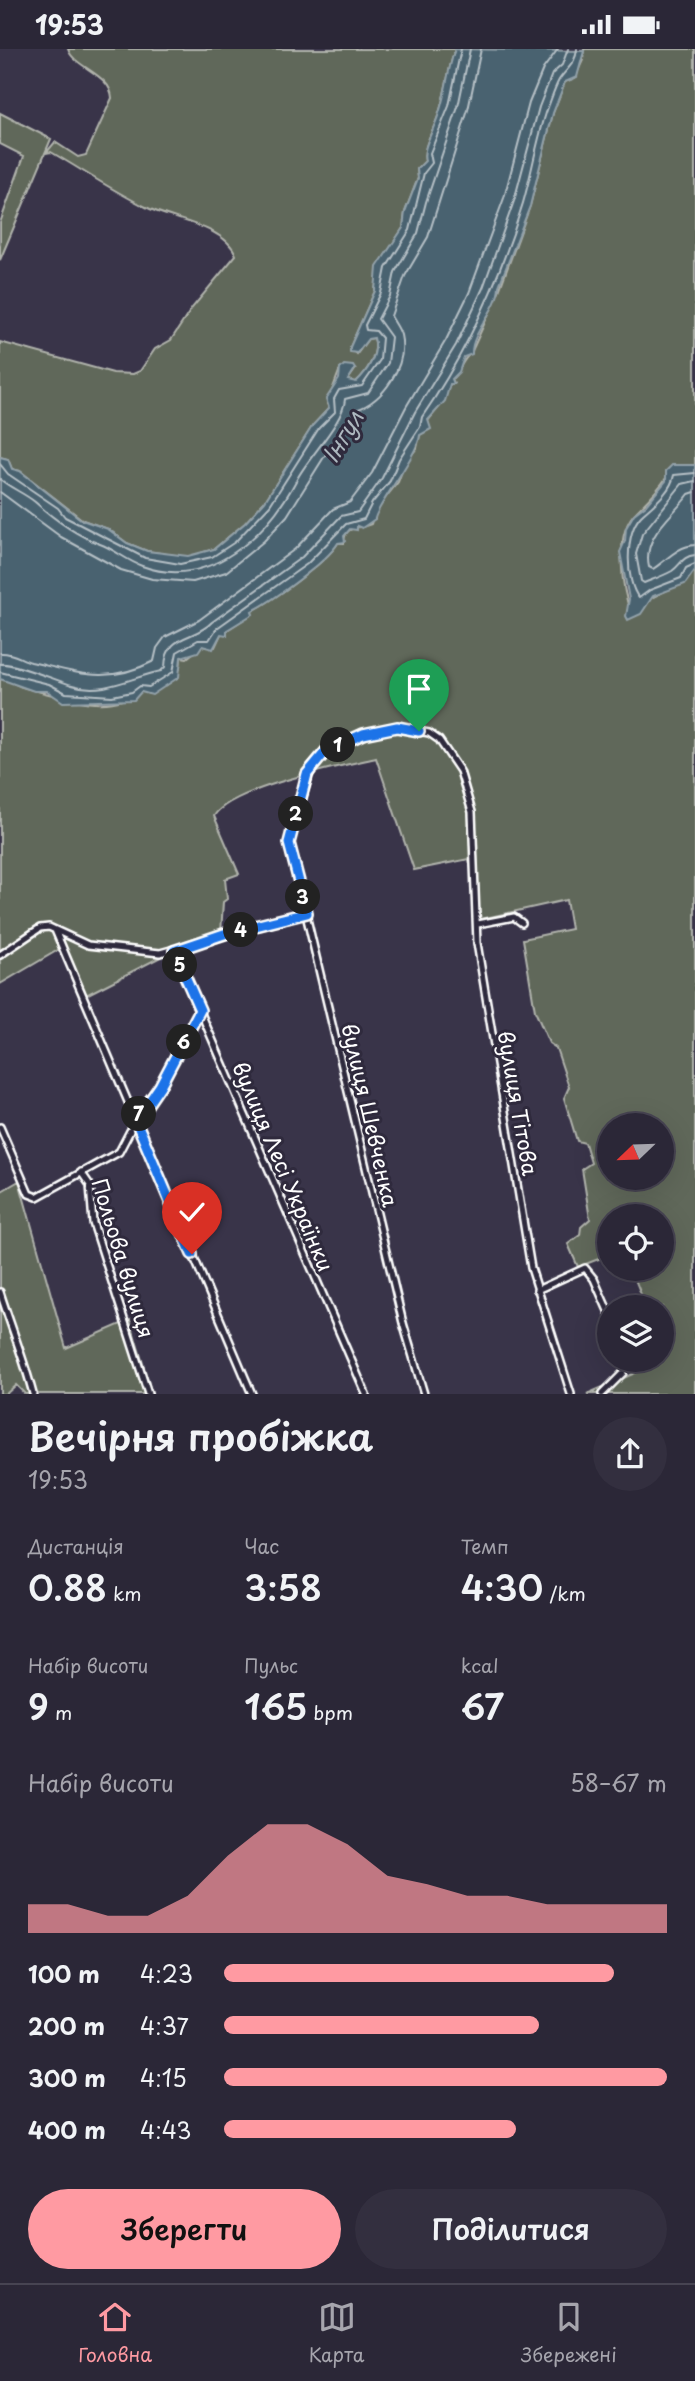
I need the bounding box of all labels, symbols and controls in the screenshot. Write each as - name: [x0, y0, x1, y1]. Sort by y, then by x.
- text: 19:53: [35, 5, 104, 44]
- water label: Інгул: [313, 403, 371, 469]
- pin: [389, 659, 449, 731]
- icon: arrive: [400, 670, 438, 708]
- pin: 1: [320, 727, 356, 763]
- text: 1: [333, 730, 342, 758]
- pin: 2: [278, 797, 314, 831]
- text: 2: [289, 799, 302, 827]
- pin: 3: [286, 879, 320, 915]
- text: 3: [296, 882, 309, 910]
- pin: 4: [224, 913, 258, 947]
- text: 4: [234, 915, 247, 943]
- pin: 5: [162, 947, 198, 983]
- text: 5: [173, 950, 186, 978]
- street label: вулиця Шевченка: [334, 1020, 408, 1210]
- pin: 6: [166, 1025, 202, 1059]
- text: 6: [177, 1027, 190, 1055]
- street label: вулиця Тітова: [491, 1028, 547, 1178]
- street label: вулиця Лесі Українки: [225, 1056, 343, 1276]
- pin: 7: [122, 1097, 156, 1131]
- text: 7: [133, 1099, 144, 1127]
- north arrow: [597, 1113, 674, 1190]
- map controls: [597, 1113, 674, 1372]
- street label: Польова вулиця: [85, 1174, 163, 1342]
- pin: [162, 1182, 222, 1254]
- icon: check: [173, 1193, 211, 1231]
- button: locate: [597, 1204, 674, 1281]
- button: layers: [597, 1295, 674, 1372]
- text: Вечірня пробіжка: [28, 1407, 373, 1464]
- button: share: [593, 1417, 667, 1491]
- text: 19:53: [28, 1462, 88, 1497]
- text: Дистанція: [28, 1532, 124, 1560]
- text: Час: [244, 1532, 279, 1560]
- text: Темп: [461, 1532, 509, 1560]
- text: 0.88: [28, 1560, 107, 1613]
- text: 3:58: [244, 1560, 322, 1613]
- text: 4:30: [461, 1560, 543, 1613]
- text: km: [107, 1579, 142, 1607]
- text: /km: [543, 1579, 586, 1607]
- text: Набір висоти: [28, 1651, 148, 1679]
- text: Пульс: [244, 1651, 298, 1679]
- text: kcal: [461, 1651, 499, 1679]
- text: 9: [28, 1679, 49, 1732]
- text: 165: [244, 1679, 307, 1732]
- text: 67: [461, 1679, 504, 1732]
- text: m: [49, 1698, 72, 1726]
- text: bpm: [307, 1698, 353, 1726]
- text: Набір висоти: [28, 1765, 174, 1800]
- text: 58–67 m: [570, 1765, 667, 1800]
- text: 100 m: [28, 1956, 100, 1991]
- text: 4:23: [140, 1956, 193, 1991]
- text: 200 m: [28, 2008, 105, 2043]
- text: 4:37: [140, 2008, 189, 2043]
- text: 300 m: [28, 2060, 106, 2095]
- text: 4:15: [140, 2060, 187, 2095]
- text: 400 m: [28, 2112, 106, 2147]
- text: 4:43: [140, 2112, 192, 2147]
- button: Зберегти: [28, 2189, 341, 2269]
- button: Поділитися: [355, 2189, 667, 2269]
- tab: Головна: [78, 2298, 152, 2368]
- tab: Карта: [309, 2298, 365, 2368]
- tab: Збережені: [521, 2298, 617, 2368]

